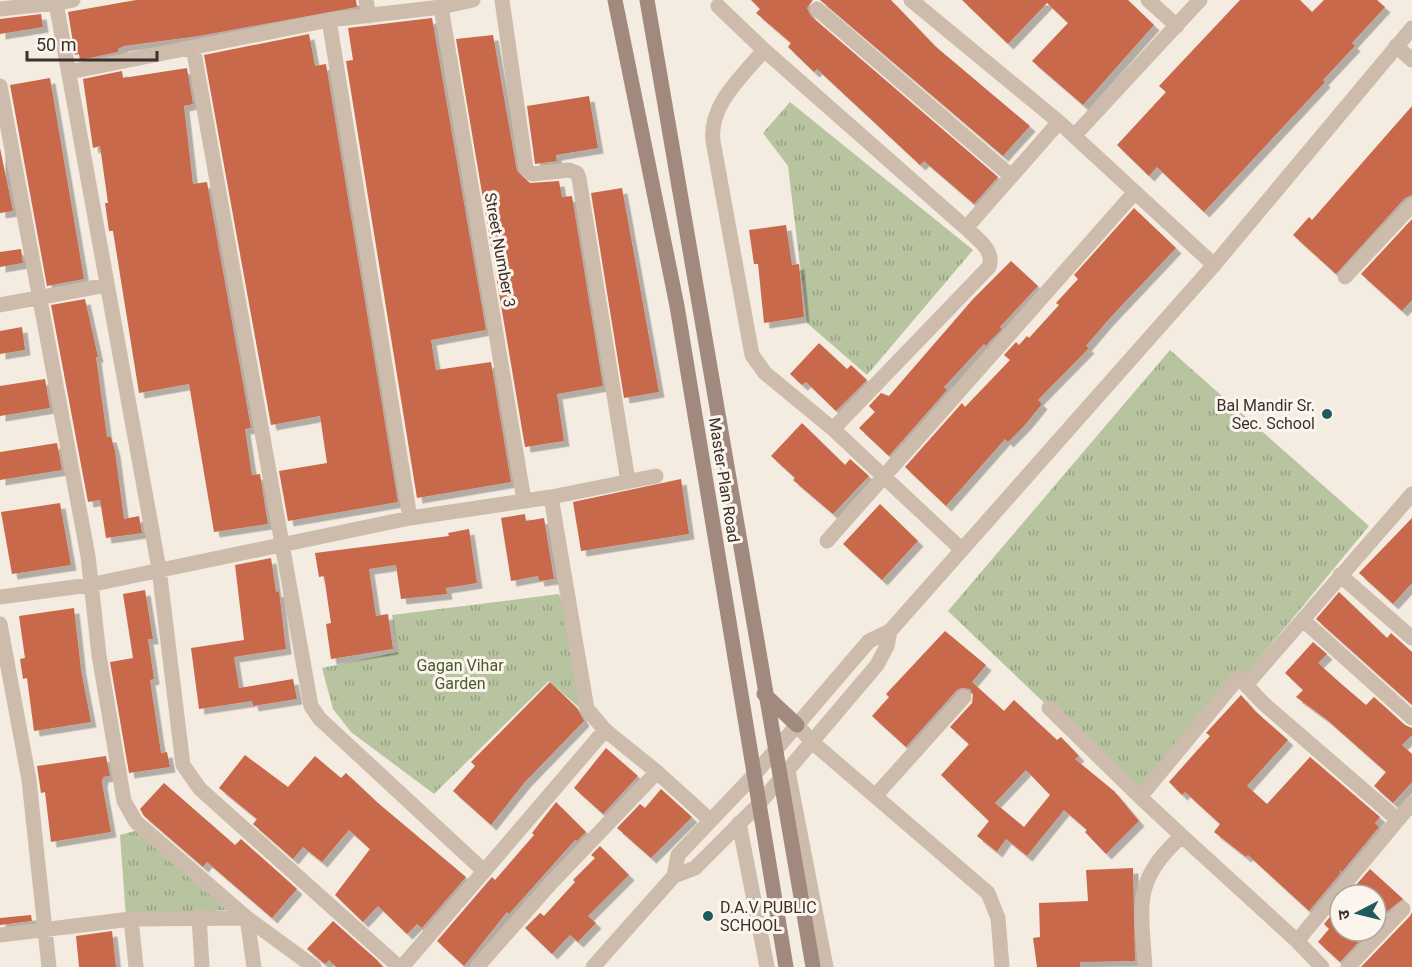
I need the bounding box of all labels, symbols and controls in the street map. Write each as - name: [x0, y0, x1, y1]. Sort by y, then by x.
- scale bar: [27, 24, 158, 62]
- text: 50 m: [36, 34, 76, 55]
- street label: Street Number 3: [481, 191, 519, 309]
- place label: Bal Mandir Sr. Sec. School: [1216, 396, 1315, 433]
- marker: Bal Mandir Sr. Sec. School: [1320, 407, 1334, 421]
- street label: Master Plan Road: [705, 416, 743, 544]
- park label: Gagan Vihar Garden: [416, 656, 504, 693]
- north arrow: [1328, 883, 1388, 943]
- place label: D.A.V PUBLIC SCHOOL: [720, 898, 817, 935]
- text: उ: [1334, 908, 1354, 921]
- marker: D.A.V PUBLIC SCHOOL: [701, 909, 715, 923]

